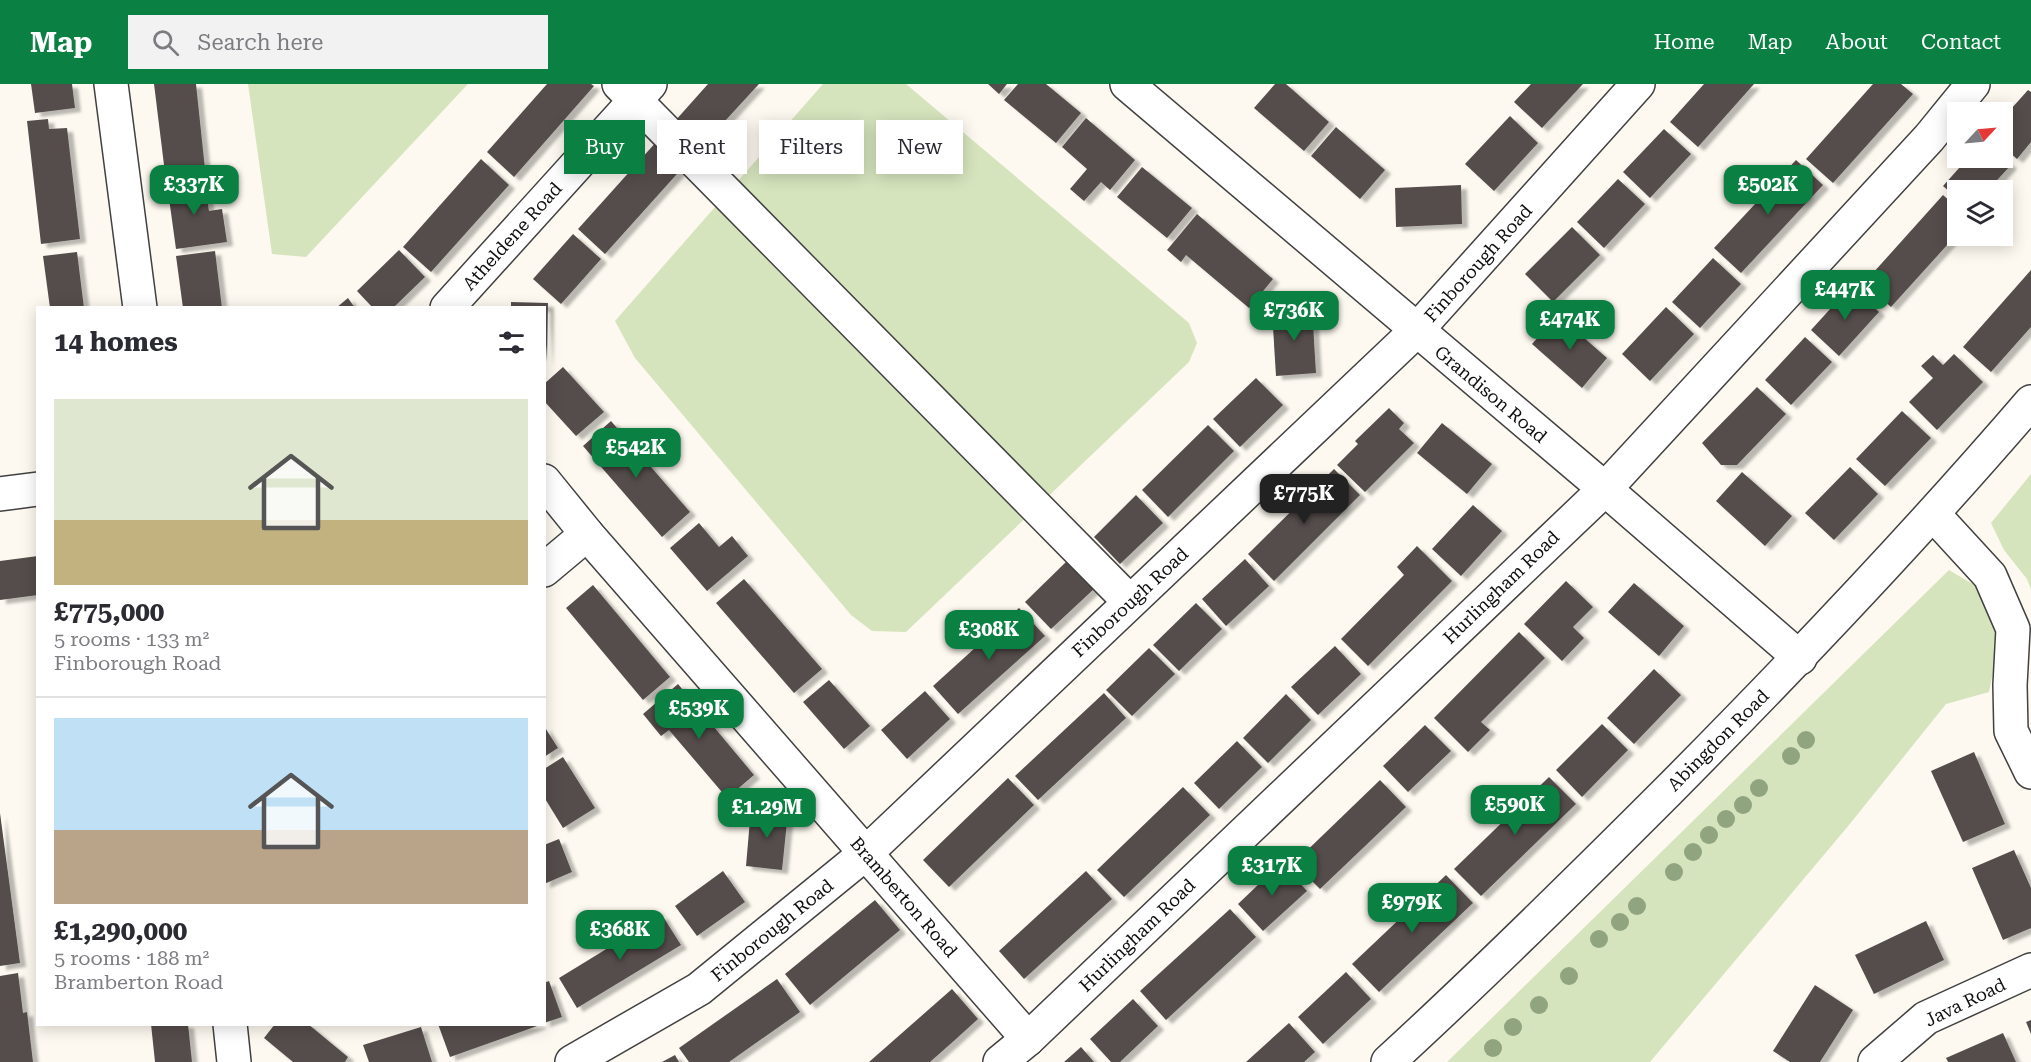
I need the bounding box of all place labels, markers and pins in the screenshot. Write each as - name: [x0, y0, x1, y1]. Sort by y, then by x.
- pin: £337K: [152, 165, 236, 216]
- pin: £502K: [1726, 165, 1810, 216]
- pin: £447K: [1803, 270, 1887, 321]
- pin: £736K: [1252, 291, 1336, 342]
- pin: £474K: [1528, 300, 1612, 351]
- pin: £542K: [594, 428, 678, 479]
- pin: £775K: [1262, 474, 1346, 525]
- pin: £308K: [947, 610, 1031, 661]
- pin: £539K: [657, 689, 741, 740]
- pin: £590K: [1473, 785, 1557, 836]
- pin: £1.29M: [718, 788, 816, 839]
- pin: £317K: [1230, 846, 1314, 897]
- pin: £979K: [1370, 883, 1454, 934]
- pin: £368K: [578, 910, 662, 961]

